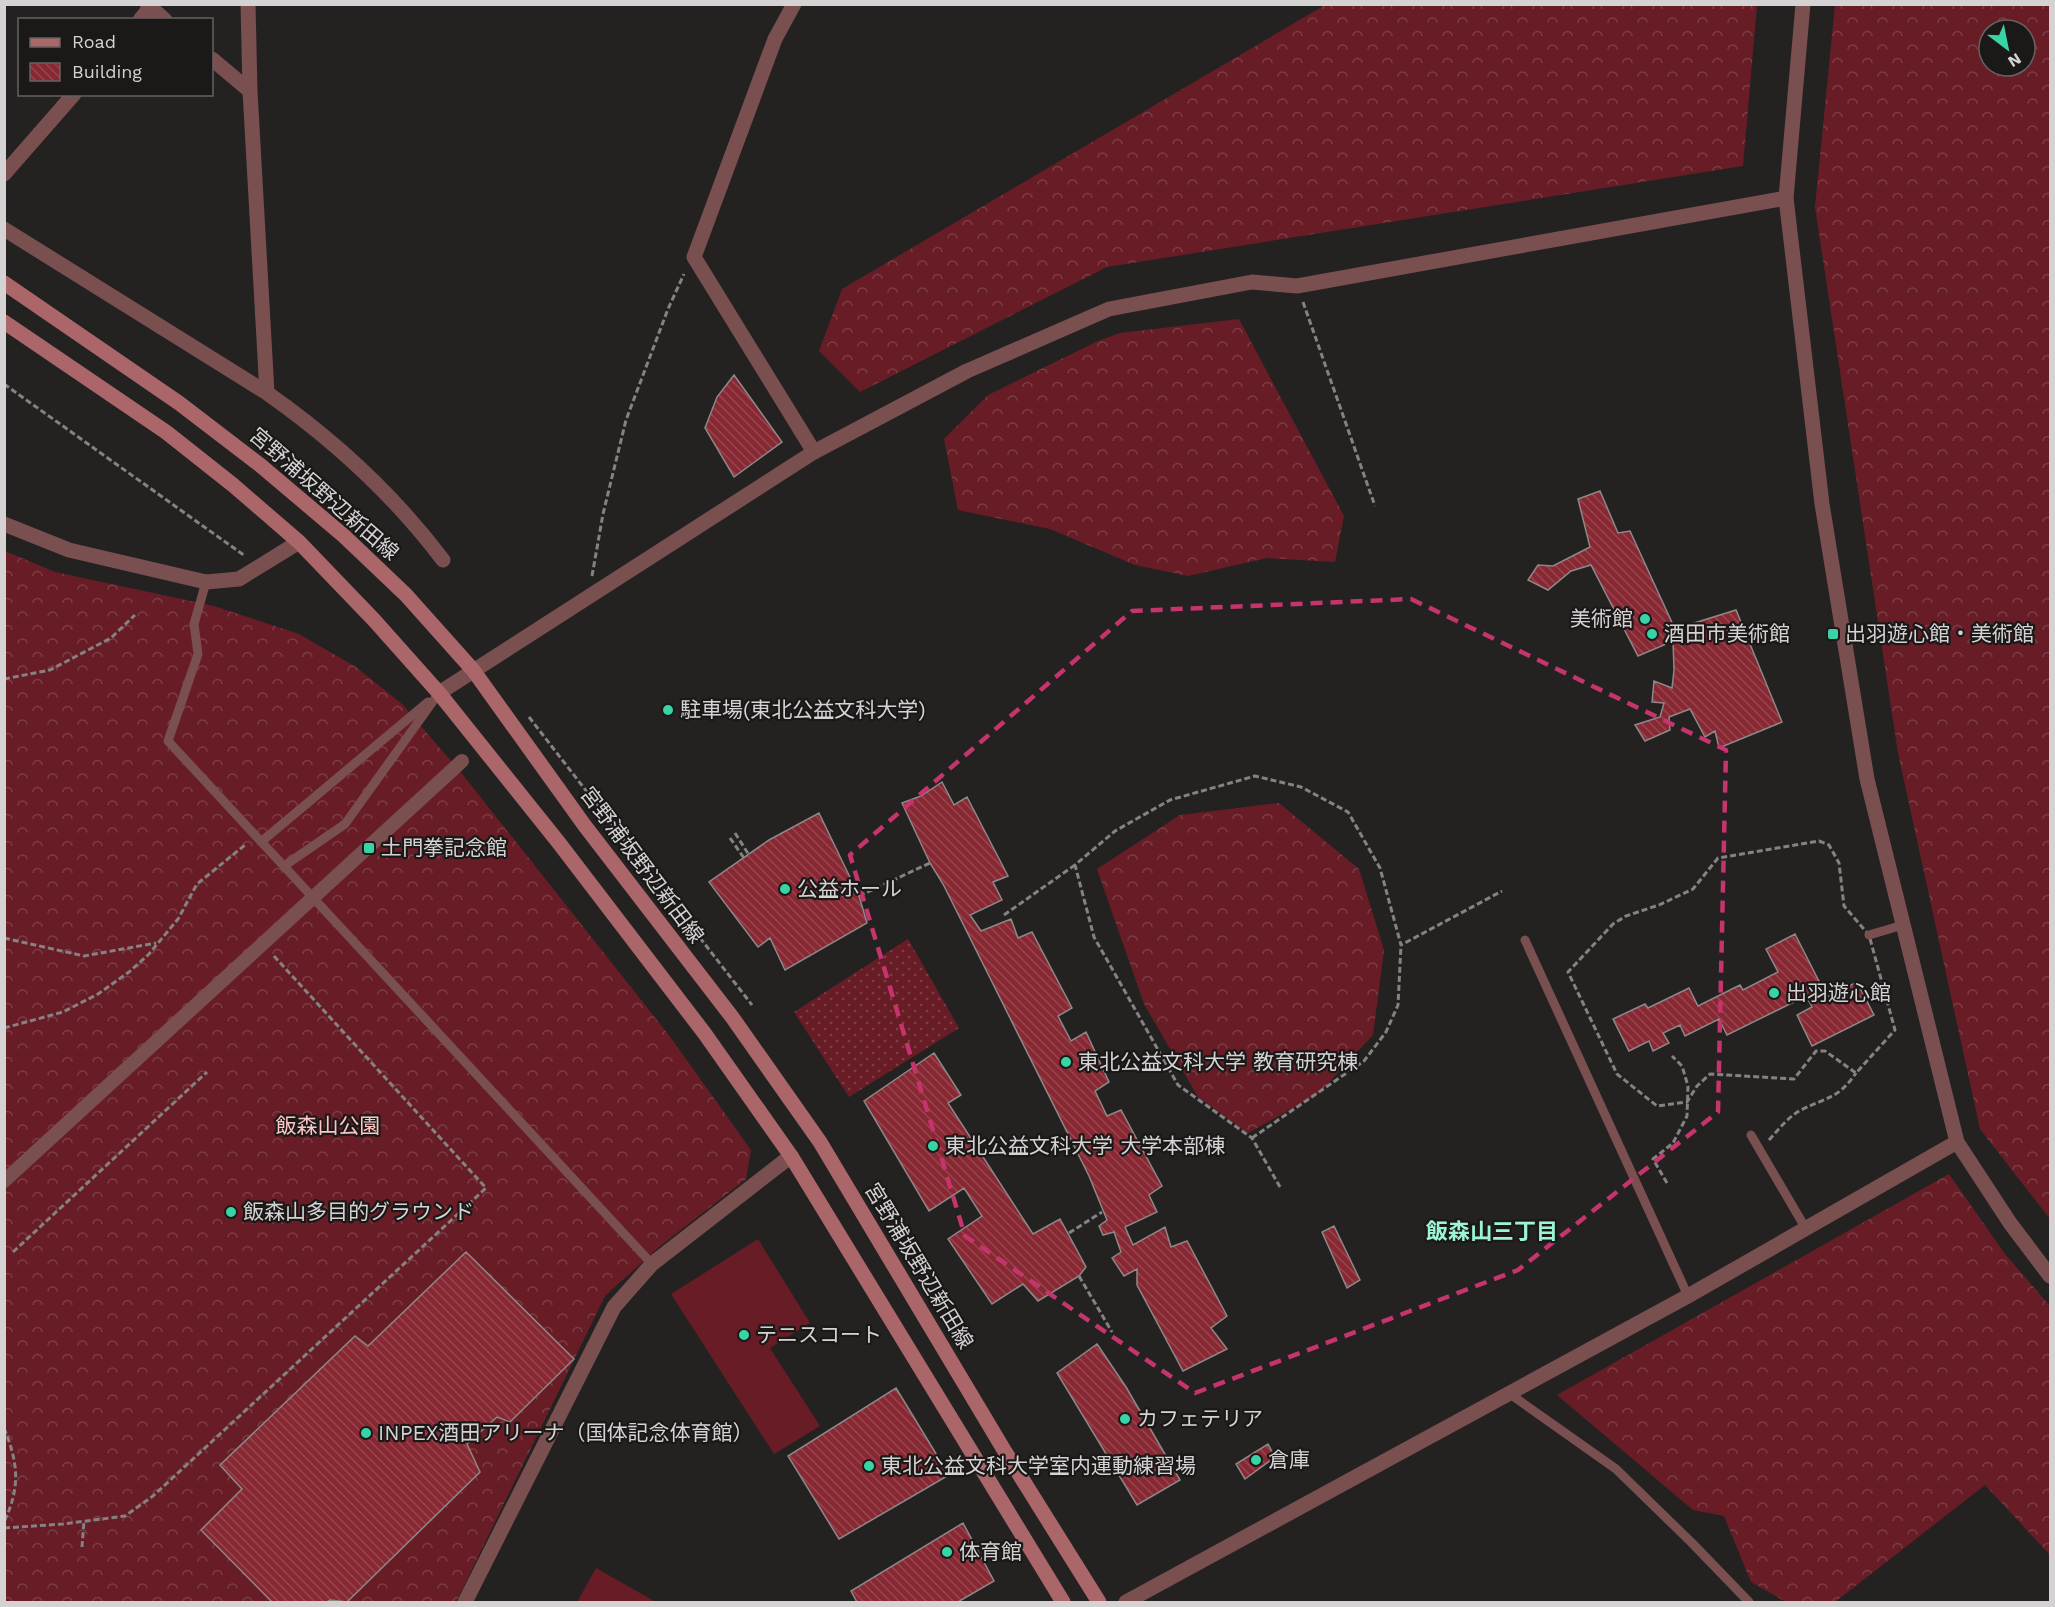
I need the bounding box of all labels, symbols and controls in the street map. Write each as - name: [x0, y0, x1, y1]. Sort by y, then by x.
- legend: [18, 18, 213, 96]
- north arrow: [1977, 18, 2037, 78]
- text: Road: [72, 31, 116, 52]
- text: N: [2005, 49, 2025, 71]
- text: Building: [72, 61, 142, 82]
- street label: 宮野浦坂野辺新田線: [245, 422, 404, 565]
- place label: 美術館: [1570, 606, 1633, 631]
- marker: 美術館: [1638, 612, 1652, 626]
- place label: 酒田市美術館: [1664, 621, 1790, 646]
- place label: 出羽遊心館・美術館: [1845, 621, 2034, 646]
- marker: 酒田市美術館: [1645, 627, 1659, 641]
- marker: 出羽遊心館・美術館: [1826, 627, 1840, 641]
- place label: 駐車場(東北公益文科大学): [680, 697, 926, 722]
- marker: 駐車場(東北公益文科大学): [661, 703, 675, 717]
- street label: 宮野浦坂野辺新田線: [576, 782, 709, 948]
- place label: 土門拳記念館: [381, 835, 507, 860]
- marker: 土門拳記念館: [362, 841, 376, 855]
- place label: 公益ホール: [797, 876, 902, 901]
- marker: 公益ホール: [778, 882, 792, 896]
- place label: 出羽遊心館: [1786, 980, 1891, 1005]
- marker: 出羽遊心館: [1767, 986, 1781, 1000]
- place label: 東北公益文科大学 教育研究棟: [1078, 1049, 1358, 1074]
- marker: 東北公益文科大学 教育研究棟: [1059, 1055, 1073, 1069]
- park label: 飯森山公園: [276, 1113, 381, 1138]
- place label: 東北公益文科大学 大学本部棟: [945, 1133, 1225, 1158]
- marker: 東北公益文科大学 大学本部棟: [926, 1139, 940, 1153]
- street label: 宮野浦坂野辺新田線: [860, 1178, 979, 1353]
- place label: 飯森山多目的グラウンド: [243, 1199, 474, 1224]
- marker: 飯森山多目的グラウンド: [224, 1205, 238, 1219]
- district label: 飯森山三丁目: [1425, 1219, 1558, 1244]
- place label: テニスコート: [756, 1322, 882, 1347]
- marker: テニスコート: [737, 1328, 751, 1342]
- place label: カフェテリア: [1137, 1406, 1263, 1431]
- marker: カフェテリア: [1118, 1412, 1132, 1426]
- place label: INPEX酒田アリーナ（国体記念体育館）: [378, 1420, 753, 1445]
- marker: INPEX酒田アリーナ（国体記念体育館）: [359, 1426, 373, 1440]
- place label: 倉庫: [1268, 1447, 1310, 1472]
- place label: 東北公益文科大学室内運動練習場: [881, 1453, 1196, 1478]
- marker: 倉庫: [1249, 1453, 1263, 1467]
- marker: 東北公益文科大学室内運動練習場: [862, 1459, 876, 1473]
- place label: 体育館: [959, 1539, 1022, 1564]
- marker: 体育館: [940, 1545, 954, 1559]

